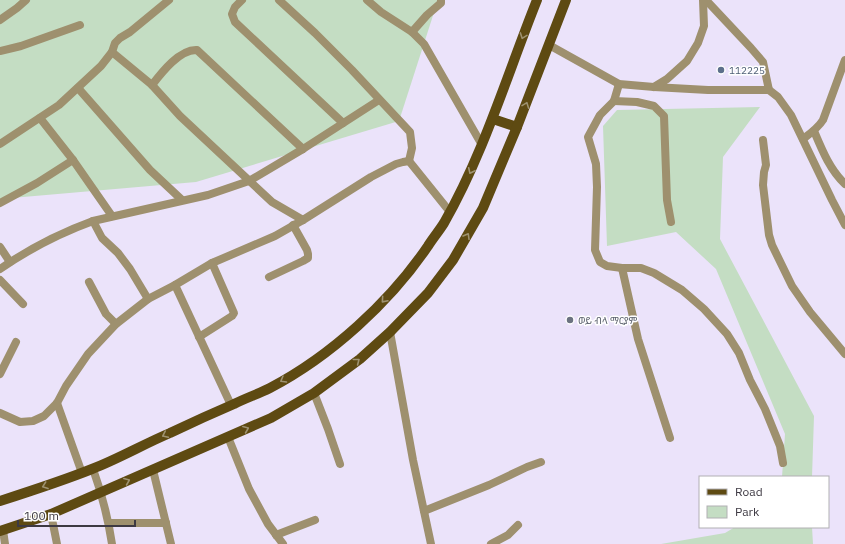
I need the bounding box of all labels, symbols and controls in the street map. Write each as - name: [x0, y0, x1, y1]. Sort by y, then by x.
- one-way arrow: [519, 33, 528, 40]
- place label: 112225: [729, 64, 765, 77]
- marker: 112225: [716, 65, 726, 75]
- one-way arrow: [521, 101, 529, 109]
- one-way arrow: [468, 166, 476, 174]
- one-way arrow: [463, 233, 470, 240]
- one-way arrow: [382, 295, 389, 303]
- place label: ወይ ብላ ማርያም: [578, 314, 638, 327]
- marker: ወይ ብላ ማርያም: [565, 315, 575, 325]
- one-way arrow: [353, 359, 360, 366]
- one-way arrow: [279, 376, 287, 383]
- one-way arrow: [243, 425, 250, 433]
- one-way arrow: [161, 430, 169, 438]
- legend: [699, 476, 829, 528]
- one-way arrow: [123, 478, 131, 486]
- one-way arrow: [42, 482, 49, 490]
- text: Road: [735, 484, 763, 499]
- scale bar: [18, 502, 135, 528]
- text: Park: [735, 504, 760, 519]
- text: 100 m: [24, 508, 59, 523]

